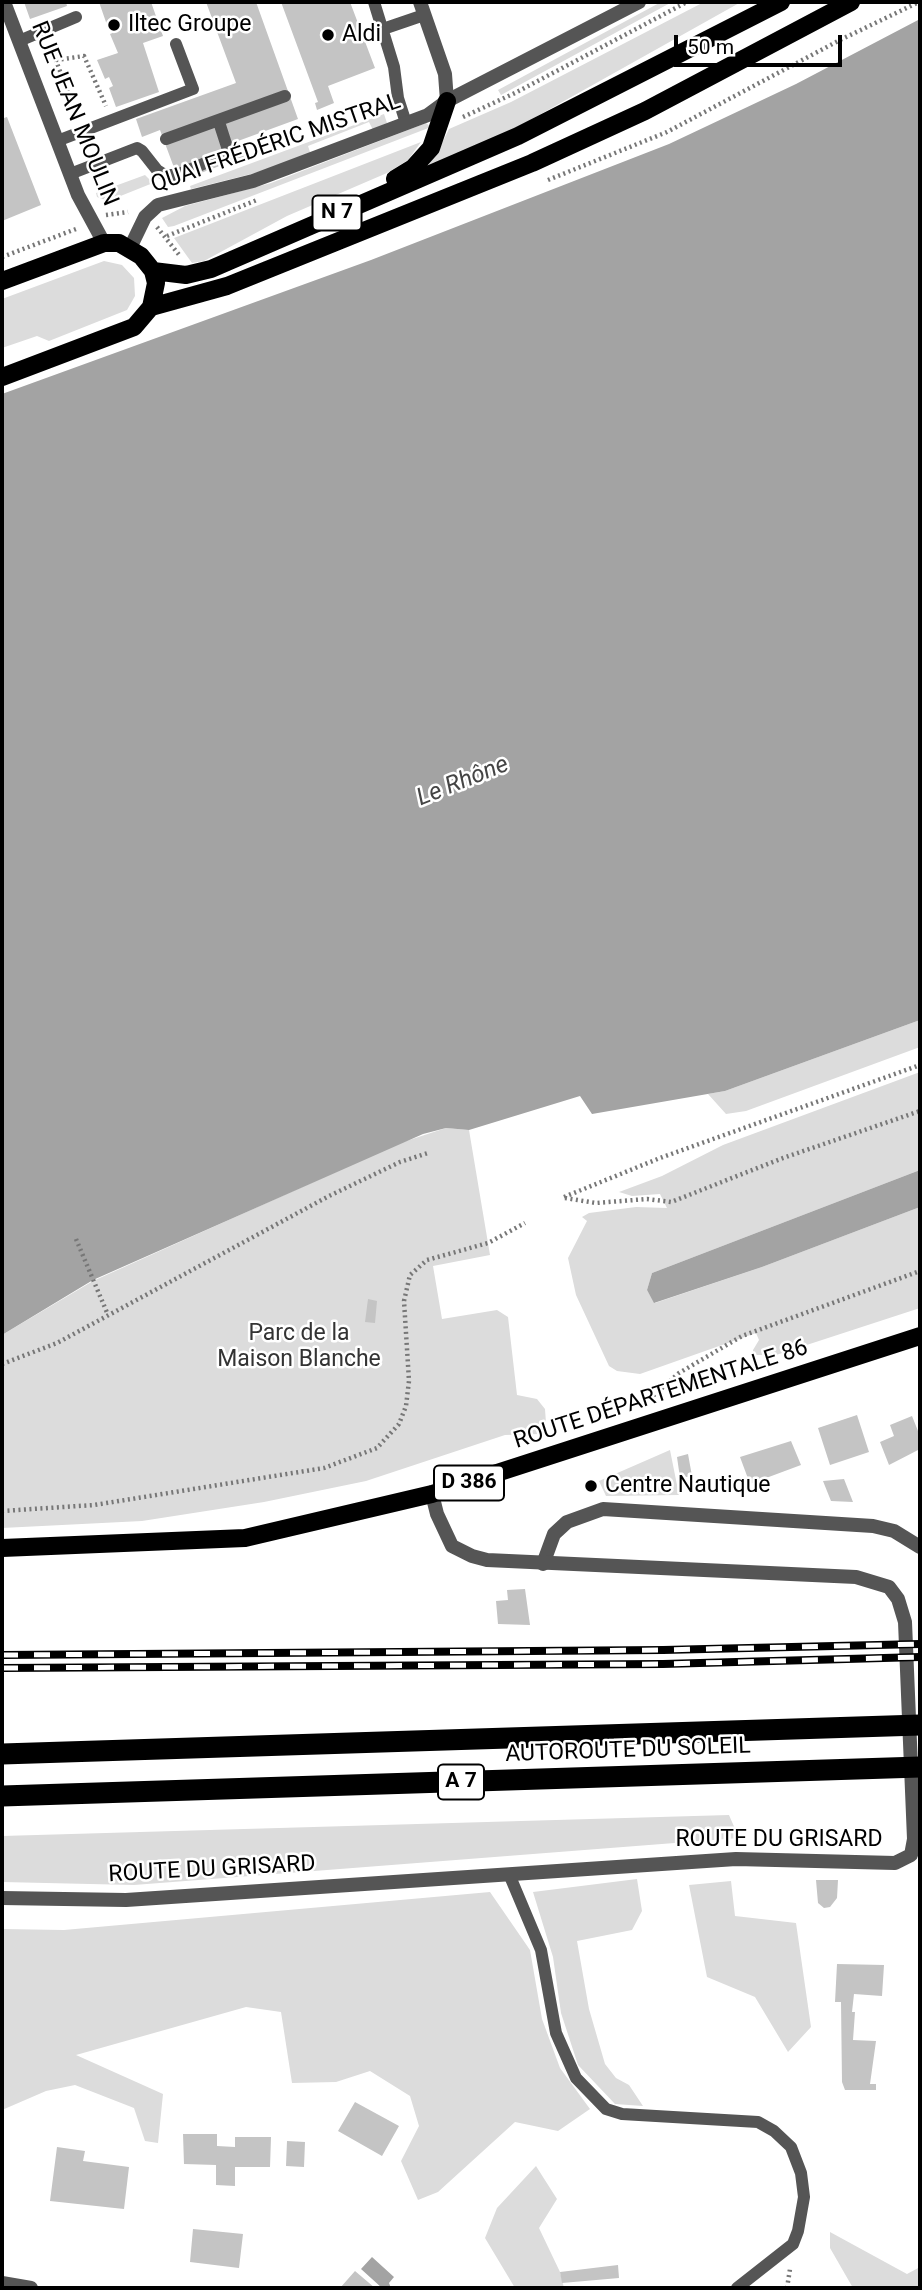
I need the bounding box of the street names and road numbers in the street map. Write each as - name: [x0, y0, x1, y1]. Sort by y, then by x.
- street label: RUE JEAN MOULIN: [24, 18, 124, 210]
- street label: QUAI FRÉDÉRIC MISTRAL: [148, 88, 404, 200]
- road number: N 7: [312, 196, 362, 230]
- street label: ROUTE DÉPARTEMENTALE 86: [510, 1334, 812, 1456]
- road number: D 386: [434, 1466, 504, 1500]
- street label: AUTOROUTE DU SOLEIL: [505, 1733, 751, 1769]
- road number: A 7: [438, 1764, 484, 1800]
- street label: ROUTE DU GRISARD: [675, 1826, 883, 1854]
- street label: ROUTE DU GRISARD: [108, 1851, 316, 1889]

